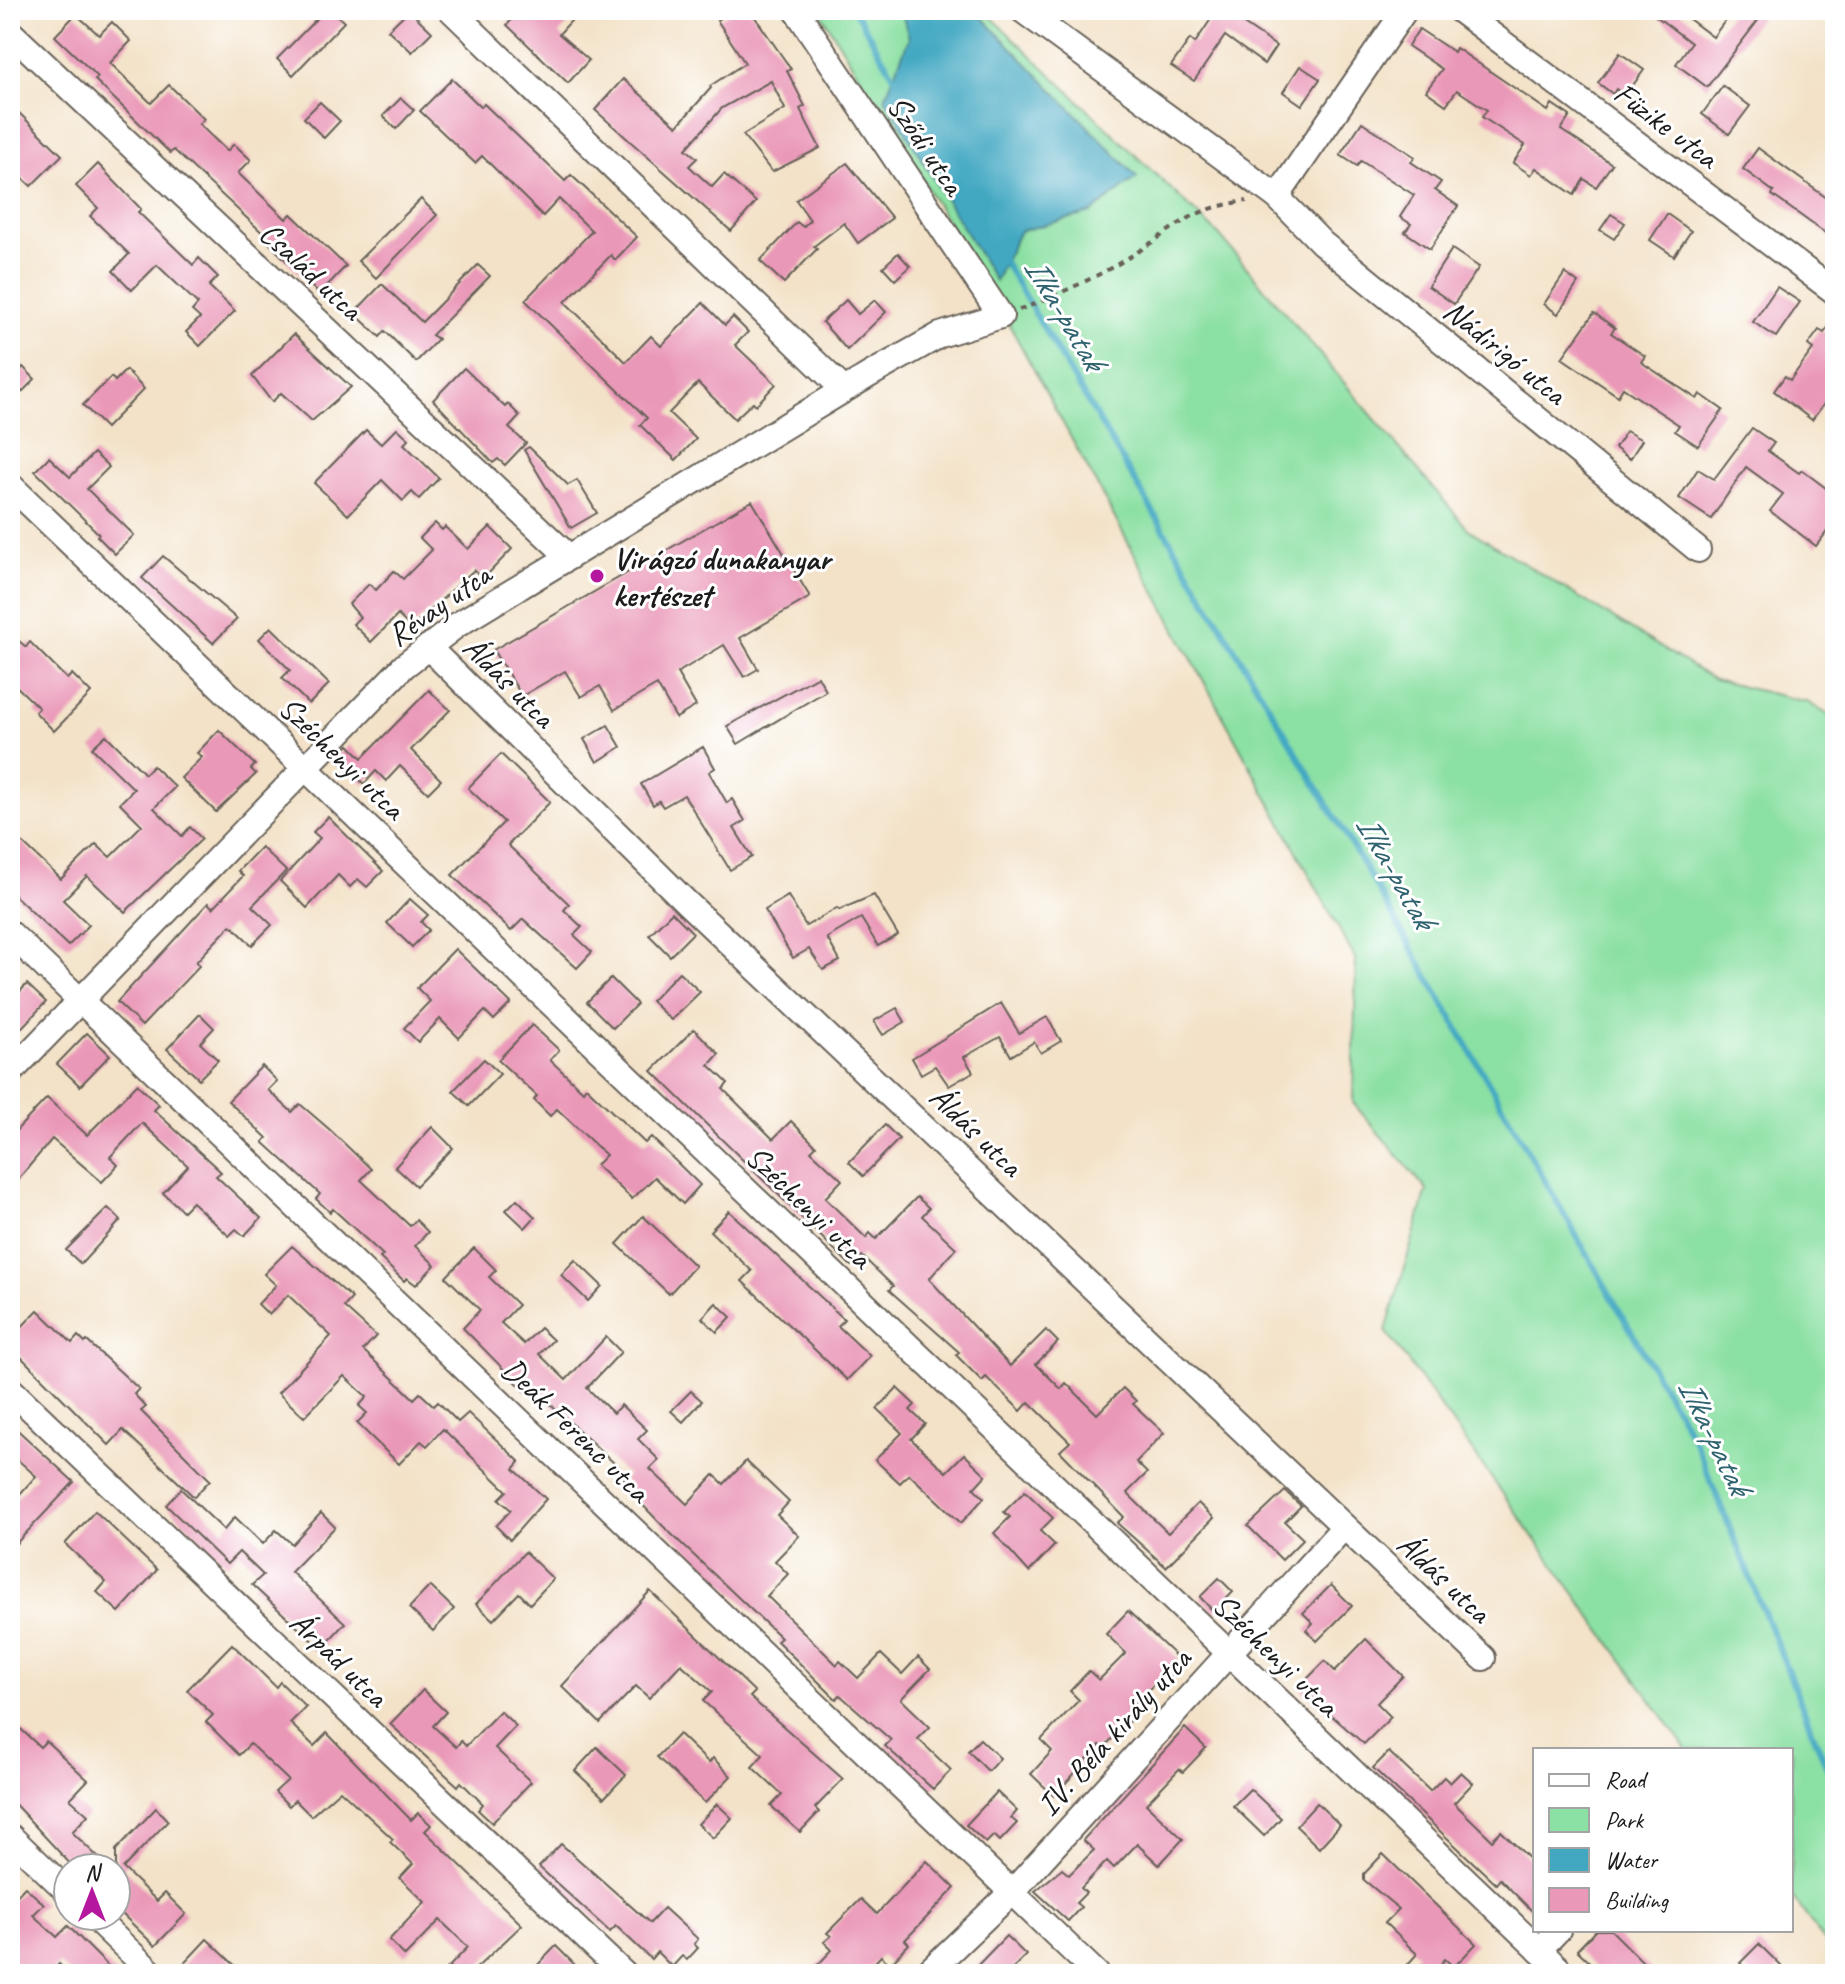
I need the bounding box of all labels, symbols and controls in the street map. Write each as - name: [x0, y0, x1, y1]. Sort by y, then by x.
- street label: Füzike utca: [1606, 72, 1728, 179]
- street label: Sződi utca: [878, 87, 976, 205]
- street label: Család utca: [251, 213, 373, 331]
- water label: Ilka-patak: [1015, 249, 1119, 383]
- street label: Nádirigó utca: [1435, 290, 1576, 415]
- place label: Virágzó dunakanyar kertészet: [613, 538, 834, 616]
- street label: Révay utca: [379, 553, 501, 655]
- marker: Virágzó dunakanyar kertészet: [588, 567, 606, 585]
- street label: Áldás utca: [454, 627, 565, 738]
- street label: Széchenyi utca: [270, 688, 415, 830]
- water label: Ilka-patak: [1347, 807, 1449, 941]
- street label: Áldás utca: [921, 1077, 1033, 1187]
- street label: Széchenyi utca: [737, 1137, 882, 1279]
- street label: Deák Ferenc utca: [493, 1349, 660, 1512]
- water label: Ilka-patak: [1669, 1371, 1764, 1507]
- street label: Áldás utca: [1388, 1524, 1501, 1633]
- street label: Széchenyi utca: [1204, 1585, 1349, 1727]
- street label: Árpád utca: [281, 1602, 398, 1717]
- street label: IV. Béla király utca: [1028, 1638, 1201, 1824]
- legend: [1533, 1748, 1793, 1932]
- text: Road: [1605, 1765, 1649, 1795]
- text: Park: [1605, 1805, 1645, 1835]
- text: Water: [1605, 1845, 1660, 1875]
- north arrow: [52, 1852, 132, 1932]
- text: N: [85, 1859, 102, 1887]
- text: Building: [1605, 1885, 1670, 1915]

